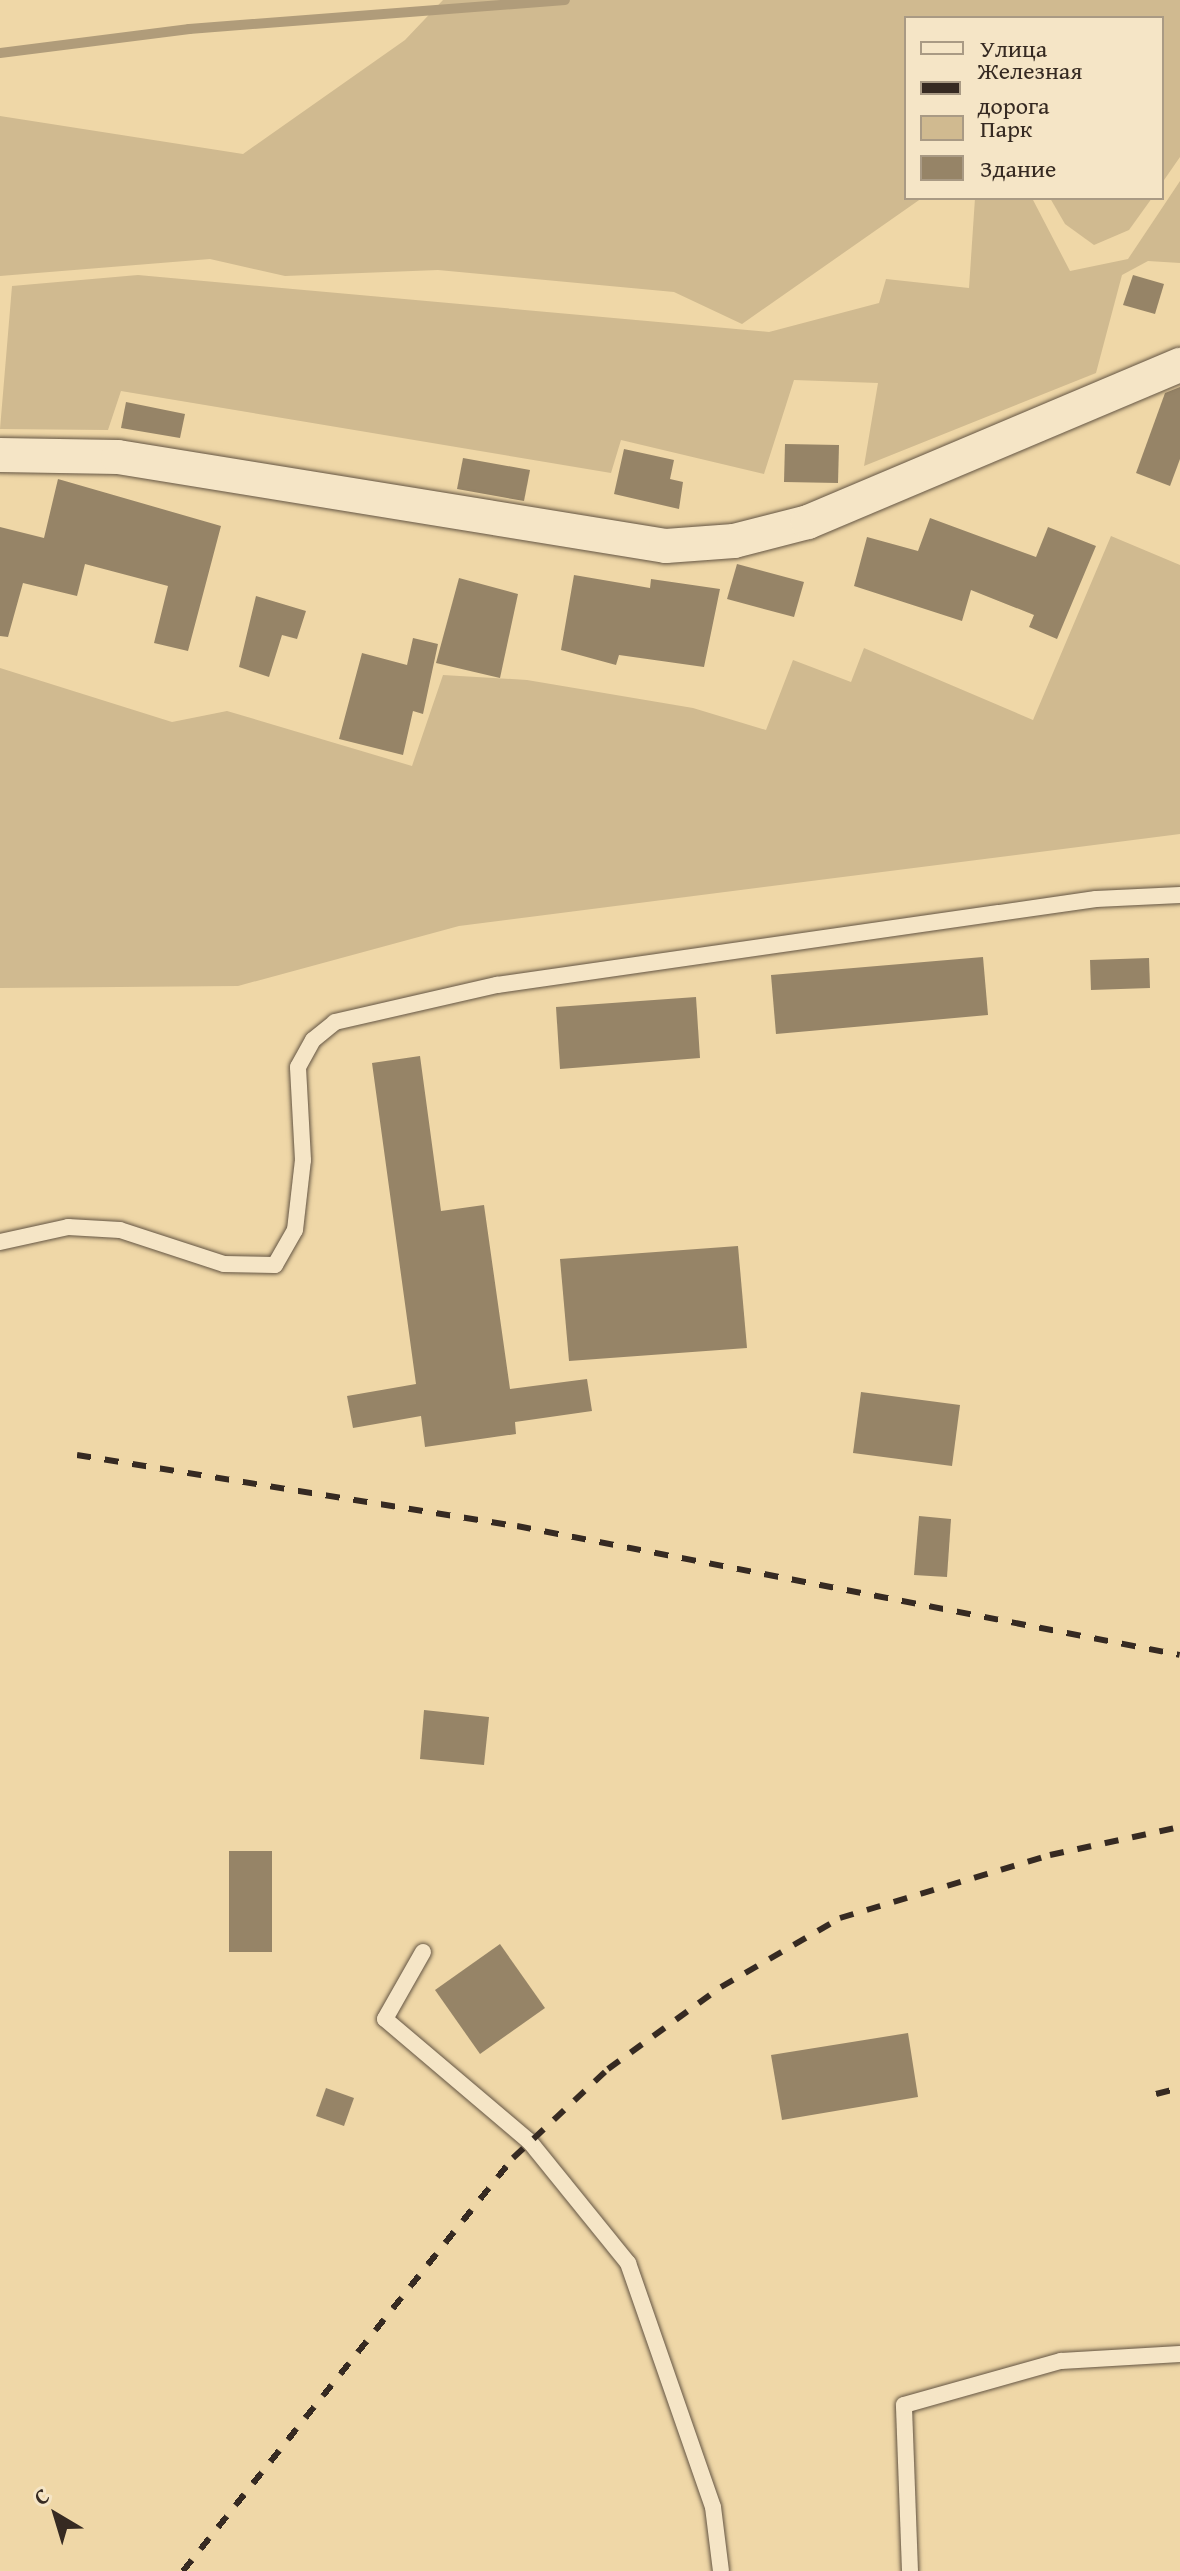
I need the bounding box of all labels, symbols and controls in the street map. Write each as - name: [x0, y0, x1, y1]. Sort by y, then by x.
- legend: [904, 16, 1164, 200]
- text: Улица: [980, 31, 1047, 66]
- text: Железная дорога: [977, 53, 1082, 123]
- text: Парк: [980, 111, 1032, 146]
- text: Здание: [980, 151, 1056, 186]
- north arrow: [16, 2475, 96, 2555]
- text: С: [26, 2480, 56, 2513]

